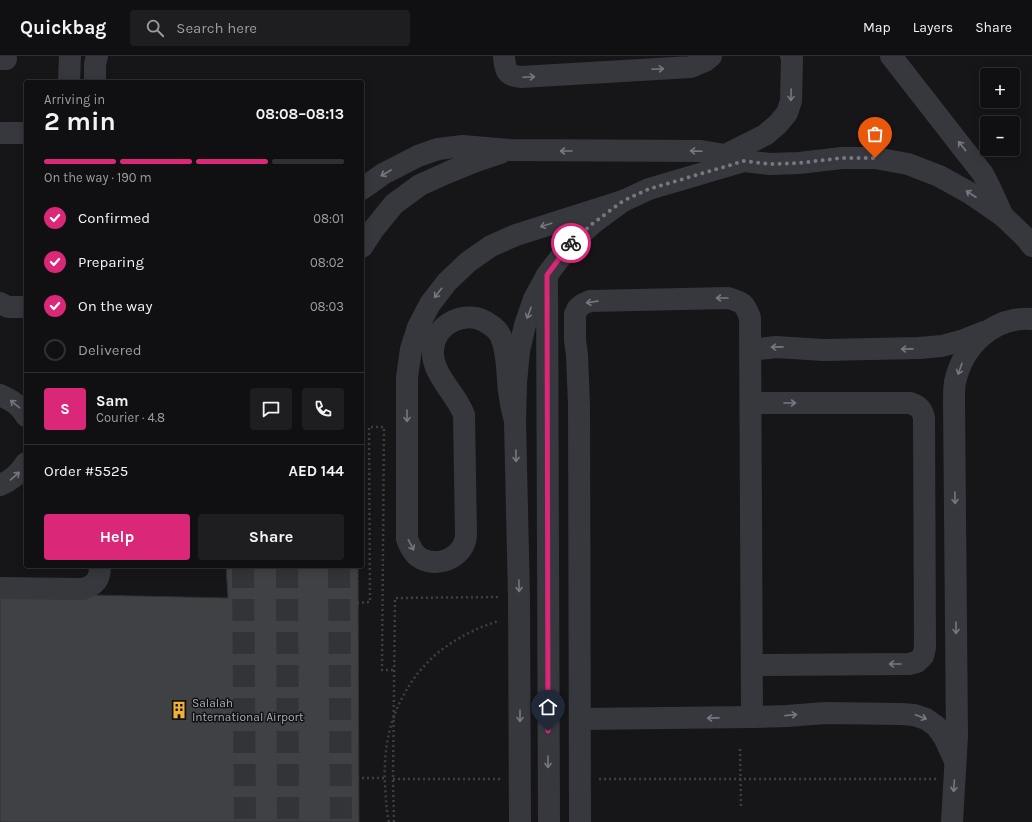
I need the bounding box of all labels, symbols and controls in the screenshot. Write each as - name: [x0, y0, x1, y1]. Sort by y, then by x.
- search box: [130, 10, 410, 46]
- text: Quickbag: [20, 17, 106, 39]
- icon: search: [144, 17, 166, 39]
- text: Search here: [176, 19, 257, 37]
- text: Map: [863, 19, 891, 36]
- text: Layers: [913, 19, 953, 36]
- text: Share: [975, 19, 1012, 36]
- one-way arrow: [651, 65, 664, 73]
- map controls: [980, 68, 1020, 156]
- button: +: [980, 68, 1020, 108]
- one-way arrow: [522, 73, 535, 80]
- one-way arrow: [787, 88, 794, 101]
- text: Arriving in: [44, 92, 105, 107]
- text: 08:08–08:13: [256, 105, 344, 123]
- text: 2 min: [44, 106, 116, 137]
- button: −: [980, 116, 1020, 156]
- pin: [858, 117, 892, 158]
- icon: bag: [864, 123, 886, 145]
- one-way arrow: [957, 141, 966, 152]
- one-way arrow: [560, 147, 573, 155]
- one-way arrow: [690, 148, 703, 155]
- text: On the way · 190 m: [44, 170, 152, 185]
- one-way arrow: [380, 170, 392, 178]
- one-way arrow: [966, 190, 977, 198]
- icon: check: [44, 207, 66, 229]
- text: Confirmed: [78, 209, 150, 227]
- text: 08:01: [313, 211, 344, 226]
- one-way arrow: [540, 222, 553, 229]
- courier: [551, 223, 591, 263]
- icon: bike: [560, 232, 582, 254]
- icon: check: [44, 251, 66, 273]
- text: Preparing: [78, 253, 144, 271]
- text: 08:02: [310, 255, 344, 270]
- one-way arrow: [434, 288, 443, 299]
- one-way arrow: [716, 294, 729, 302]
- icon: check: [44, 295, 66, 317]
- text: On the way: [78, 297, 152, 315]
- one-way arrow: [586, 298, 599, 306]
- text: 08:03: [310, 299, 344, 314]
- one-way arrow: [525, 307, 533, 319]
- text: Delivered: [78, 341, 142, 359]
- one-way arrow: [771, 343, 784, 351]
- one-way arrow: [901, 345, 914, 353]
- one-way arrow: [956, 362, 963, 375]
- button: chat: [250, 388, 292, 430]
- button: phone: [302, 388, 344, 430]
- text: Sam: [96, 392, 129, 410]
- one-way arrow: [9, 399, 20, 408]
- one-way arrow: [783, 399, 796, 407]
- text: S: [60, 400, 70, 418]
- one-way arrow: [403, 409, 411, 422]
- text: Courier · 4.8: [96, 410, 165, 425]
- one-way arrow: [512, 449, 519, 462]
- text: Order #5525: [44, 462, 128, 480]
- text: AED 144: [289, 462, 344, 480]
- one-way arrow: [10, 471, 20, 481]
- one-way arrow: [951, 491, 959, 504]
- button: Help: [44, 514, 190, 560]
- button: Share: [198, 514, 344, 560]
- one-way arrow: [407, 539, 415, 551]
- one-way arrow: [515, 579, 522, 592]
- one-way arrow: [952, 621, 960, 634]
- one-way arrow: [889, 660, 902, 668]
- pin: [531, 690, 565, 731]
- place label: Salalah International Airport: [192, 696, 304, 724]
- icon: home: [537, 696, 559, 718]
- building icon: Salalah International Airport: [169, 700, 189, 720]
- one-way arrow: [516, 709, 524, 722]
- one-way arrow: [784, 712, 797, 719]
- one-way arrow: [707, 714, 720, 722]
- one-way arrow: [914, 714, 926, 722]
- one-way arrow: [544, 755, 552, 768]
- one-way arrow: [950, 779, 957, 792]

